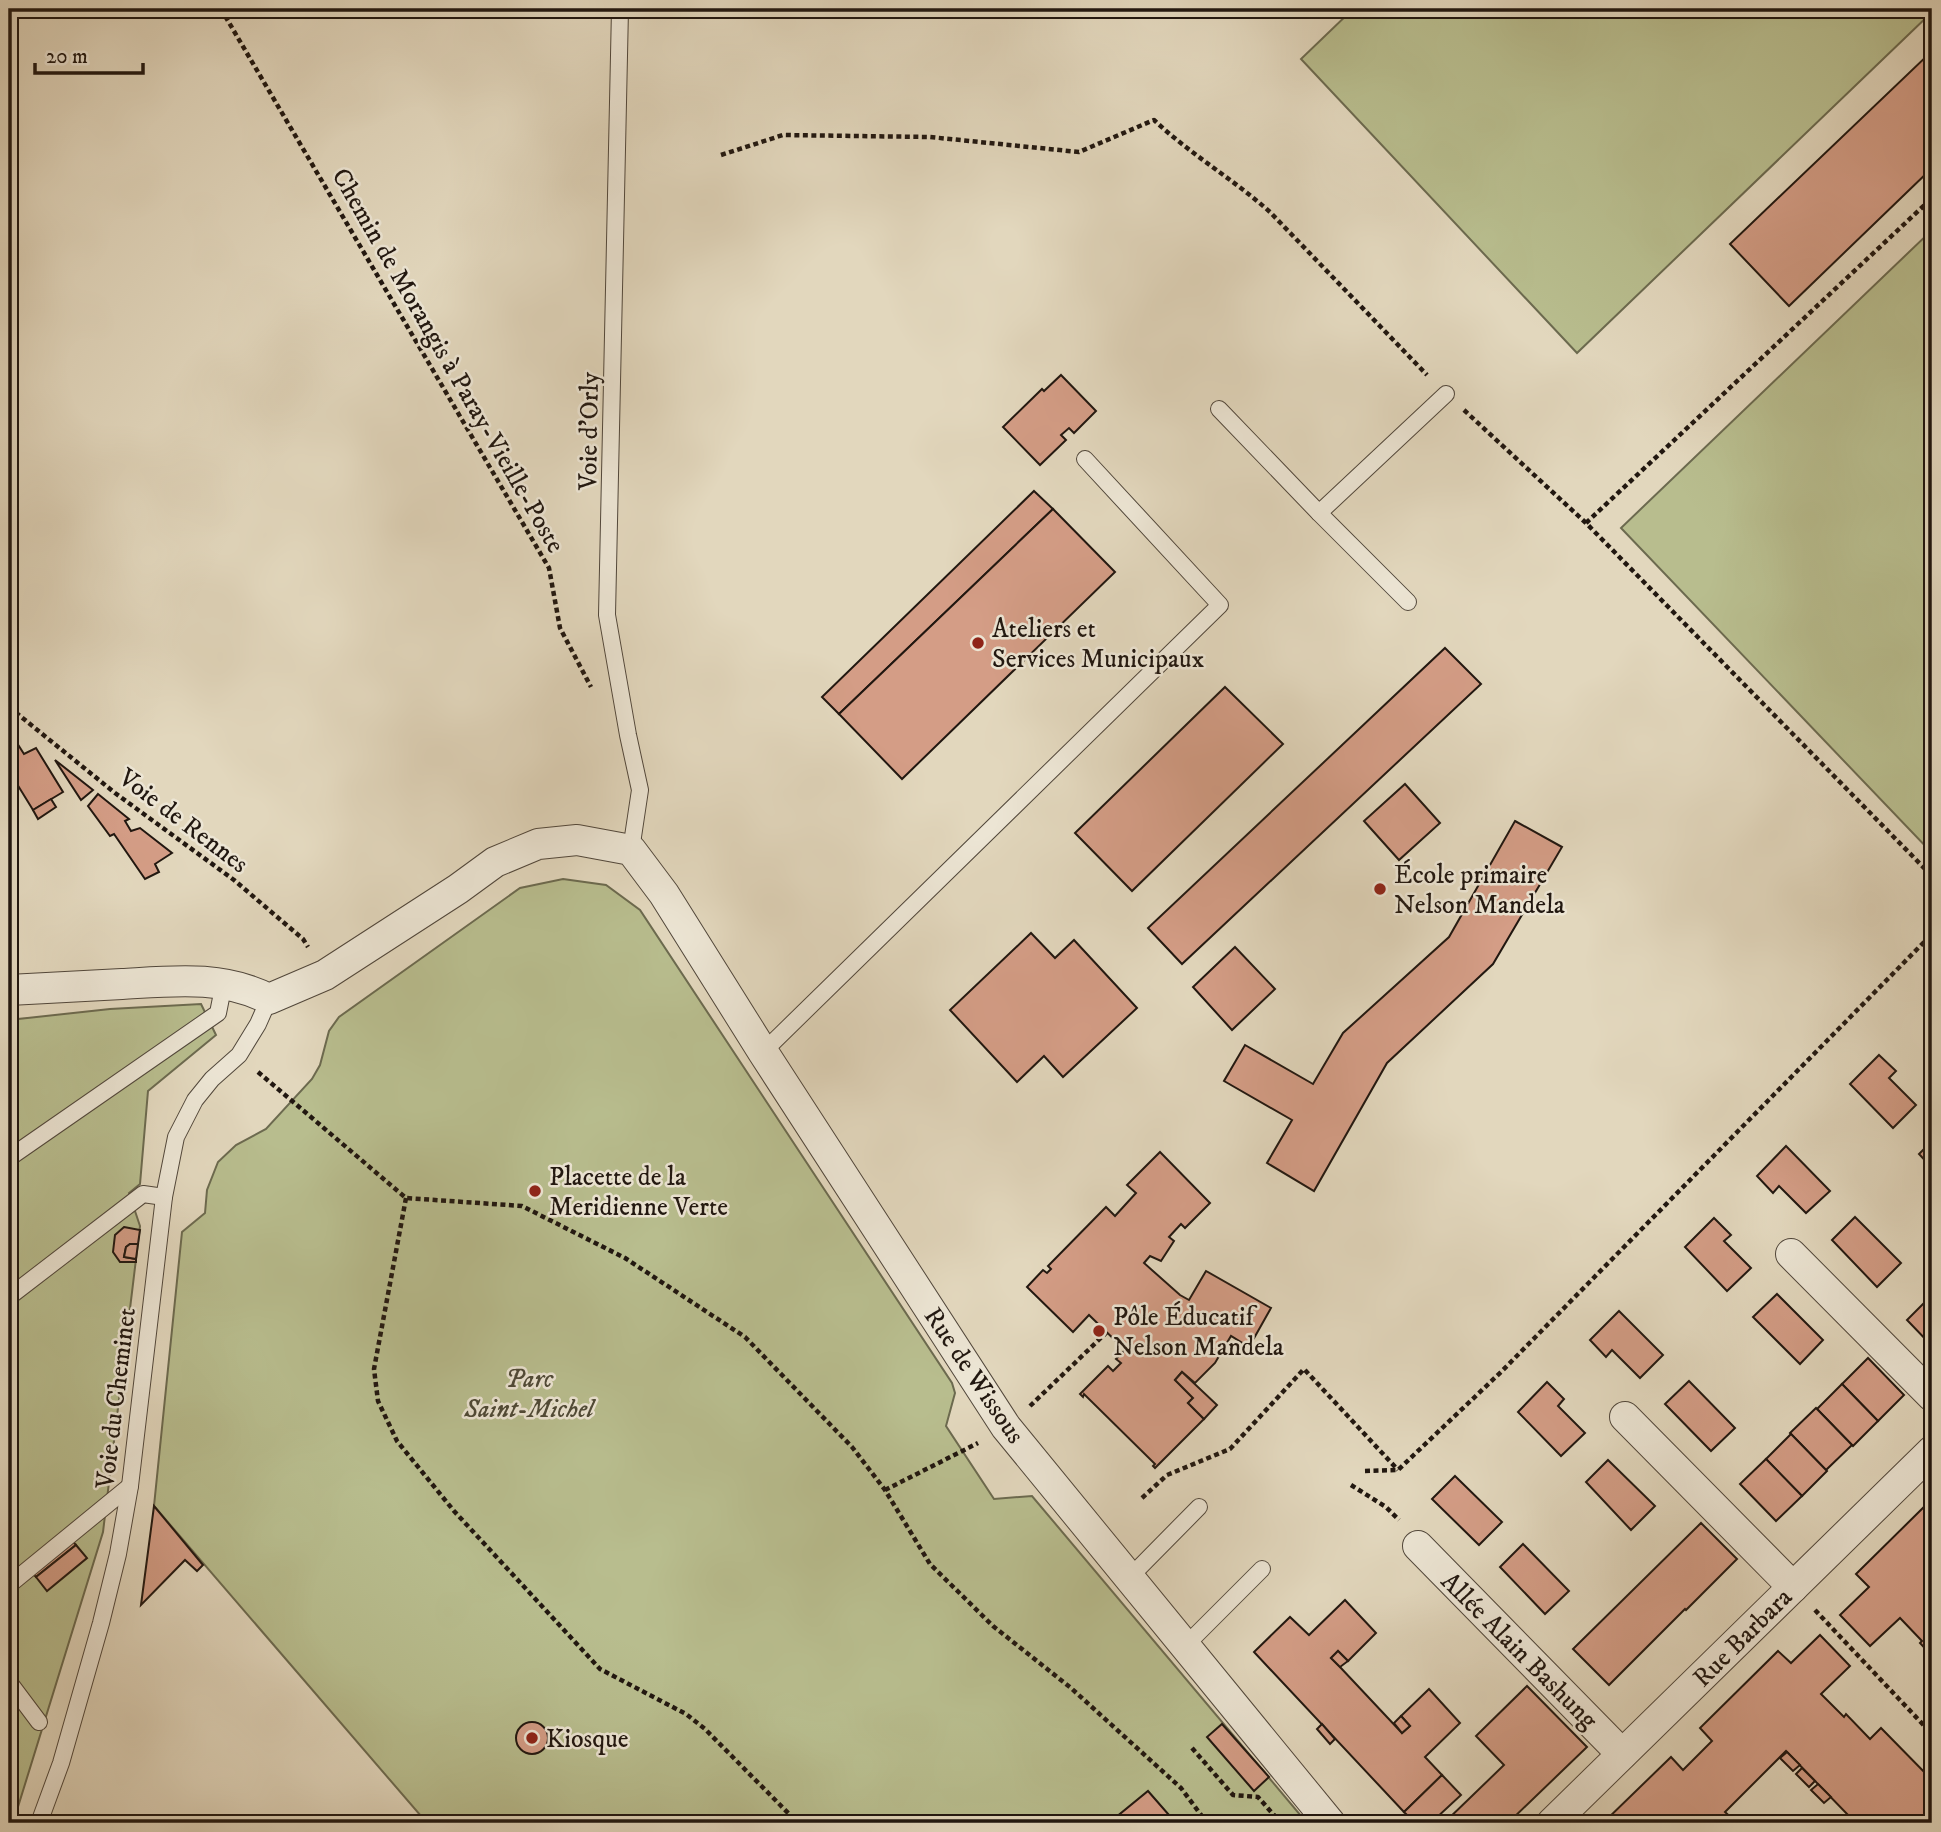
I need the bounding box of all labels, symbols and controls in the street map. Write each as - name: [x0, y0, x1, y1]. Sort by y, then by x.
- scale bar: [35, 32, 144, 76]
- text: 20 m: [46, 44, 88, 70]
- street label: Chemin de Morangis à Paray-Vieille-Poste: [324, 163, 572, 559]
- street label: Voie d'Orly: [572, 371, 607, 491]
- place label: Ateliers et Services Municipaux: [992, 613, 1205, 676]
- marker: Ateliers et Services Municipaux: [970, 635, 986, 651]
- street label: Voie de Rennes: [111, 761, 255, 881]
- place label: École primaire Nelson Mandela: [1394, 859, 1565, 922]
- marker: École primaire Nelson Mandela: [1372, 881, 1388, 897]
- place label: Placette de la Meridienne Verte: [549, 1161, 728, 1224]
- marker: Placette de la Meridienne Verte: [527, 1183, 543, 1199]
- street label: Rue de Wissous: [916, 1301, 1031, 1450]
- place label: Pôle Éducatif Nelson Mandela: [1113, 1301, 1284, 1364]
- street label: Voie du Cheminet: [89, 1306, 144, 1492]
- marker: Pôle Éducatif Nelson Mandela: [1091, 1323, 1107, 1339]
- park label: Parc Saint-Michel: [463, 1363, 597, 1426]
- street label: Allée Alain Bashung: [1433, 1566, 1605, 1737]
- street label: Rue Barbara: [1686, 1581, 1800, 1695]
- place label: Kiosque: [546, 1723, 628, 1756]
- marker: Kiosque: [524, 1730, 540, 1746]

